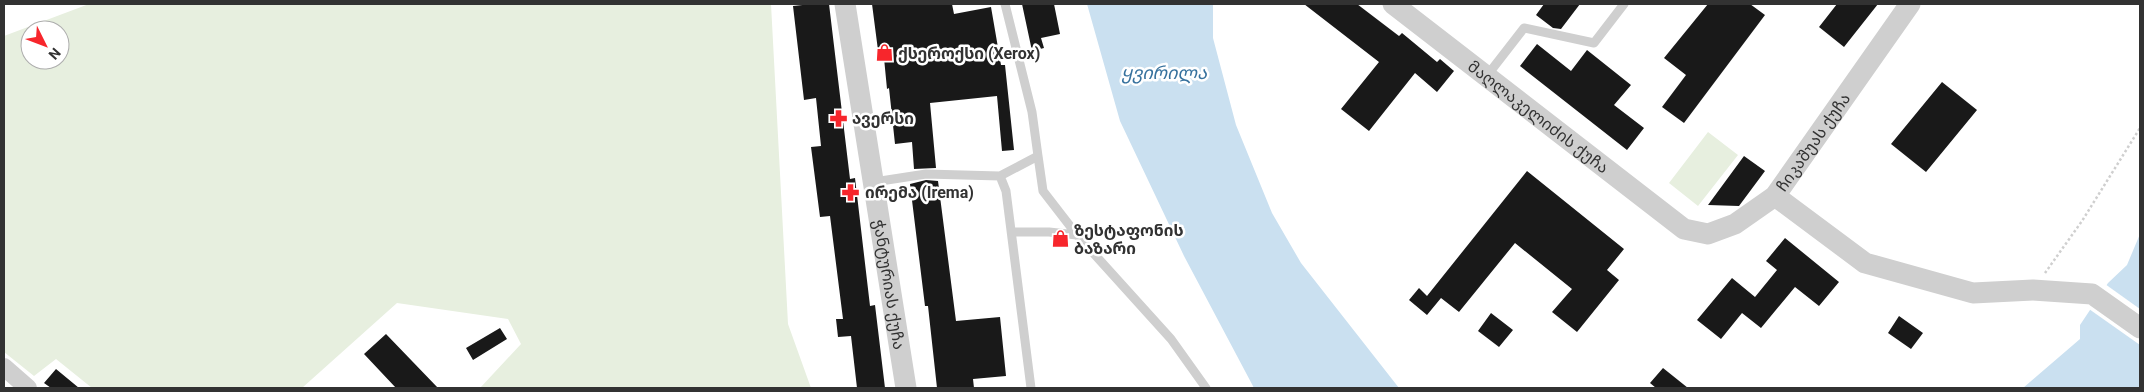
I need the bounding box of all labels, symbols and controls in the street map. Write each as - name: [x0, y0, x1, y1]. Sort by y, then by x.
- north arrow: [20, 20, 70, 70]
- shop icon: ქსეროქსი (Xerox): [874, 43, 894, 63]
- place label: ქსეროქსი (Xerox): [898, 44, 1040, 63]
- text: N: [45, 45, 64, 63]
- street label: მაღლაკელიძის ქუჩა: [1464, 56, 1613, 177]
- water label: ყვირილა: [1121, 62, 1207, 84]
- street label: ჩიკაშუას ქუჩა: [1772, 89, 1854, 195]
- pharmacy icon: ავერსი: [828, 108, 848, 128]
- place label: ავერსი: [852, 109, 914, 128]
- pharmacy icon: ირემა (Irema): [841, 182, 861, 202]
- place label: ირემა (Irema): [865, 183, 974, 202]
- street label: ჭანტურიას ქუჩა: [870, 218, 909, 351]
- place label: ზესტაფონის ბაზარი: [1074, 221, 1184, 258]
- shop icon: ზესტაფონის ბაზარი: [1050, 229, 1070, 249]

